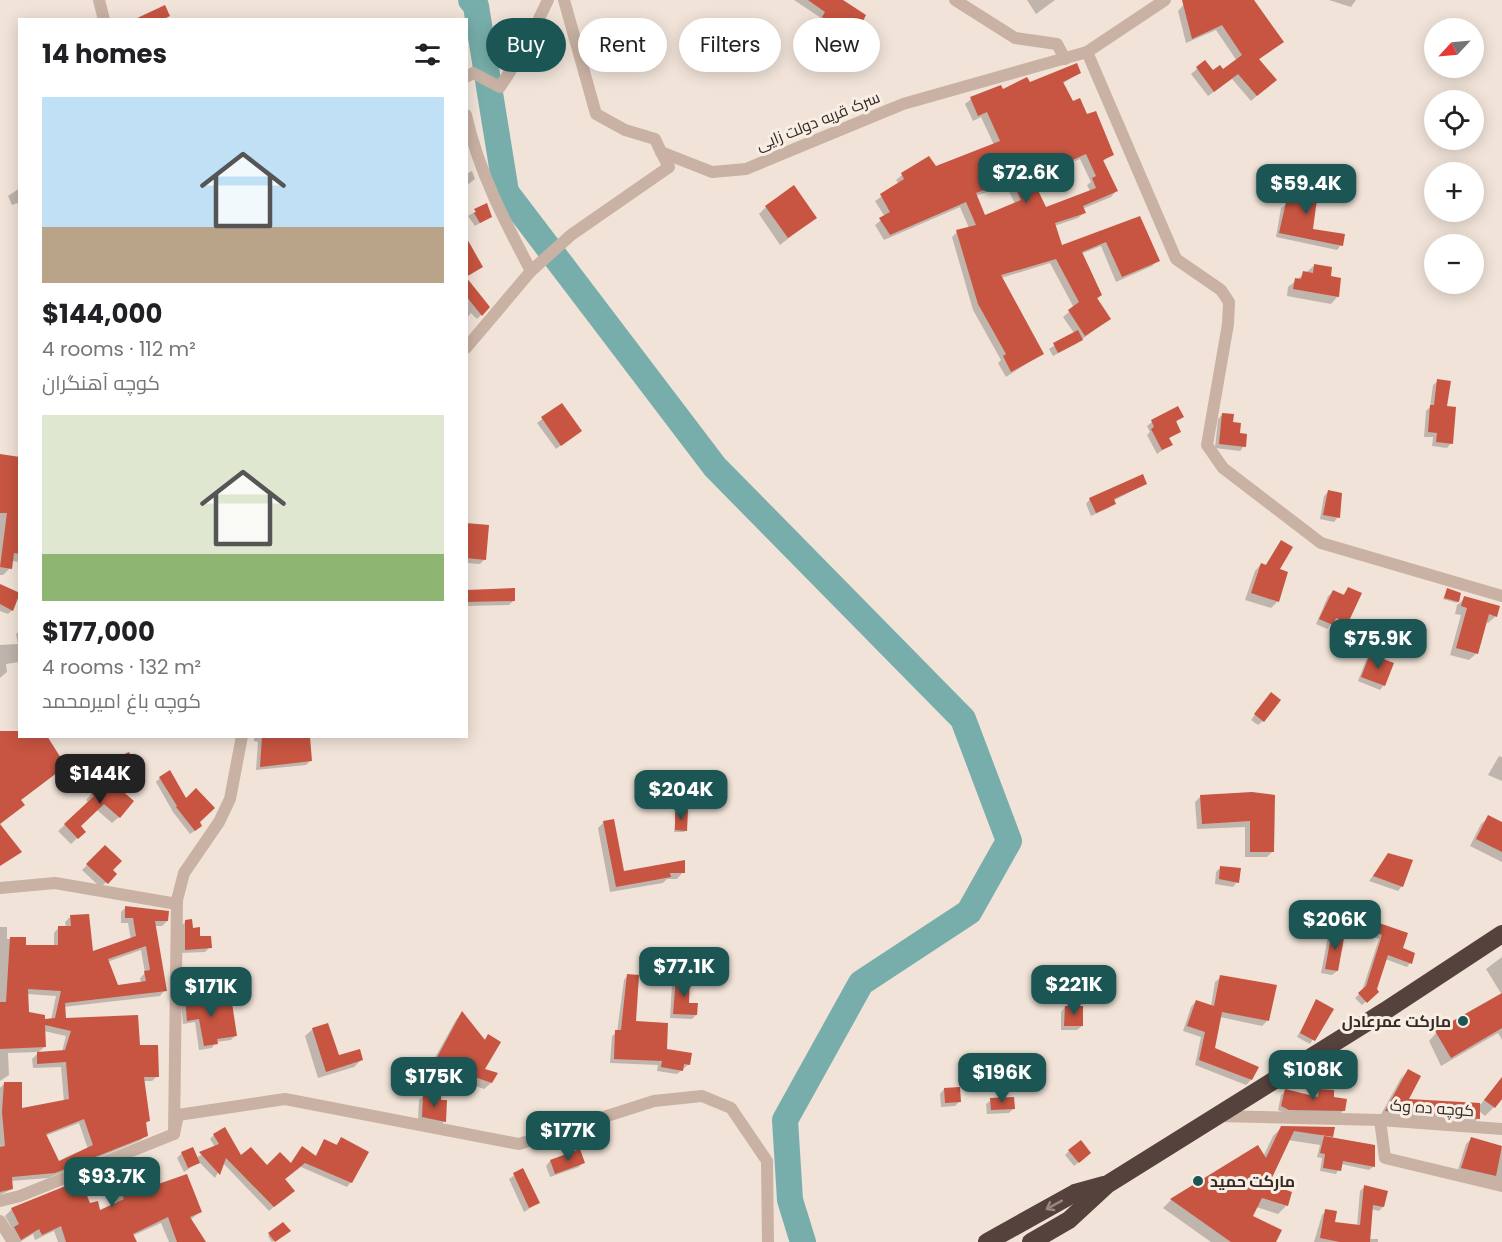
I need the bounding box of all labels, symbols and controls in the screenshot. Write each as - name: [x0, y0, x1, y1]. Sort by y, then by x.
- chip: Buy: [486, 18, 566, 72]
- chip: Rent: [578, 18, 667, 72]
- chip: Filters: [679, 18, 781, 72]
- chip: New: [793, 18, 880, 72]
- north arrow: [1424, 18, 1484, 78]
- map controls: [1424, 18, 1484, 294]
- text: 14 homes: [42, 36, 167, 72]
- icon: filters: [411, 38, 444, 71]
- street label: سرک قریه دولت زایی: [752, 86, 884, 156]
- button: locate: [1424, 90, 1484, 150]
- icon: home: [189, 136, 297, 244]
- pin: $72.6K: [977, 153, 1075, 204]
- text: $72.6K: [992, 158, 1060, 186]
- button: +: [1424, 162, 1484, 222]
- pin: $59.4K: [1257, 164, 1355, 215]
- text: $59.4K: [1270, 169, 1342, 197]
- button: −: [1424, 234, 1484, 294]
- text: $144,000: [42, 296, 162, 332]
- text: 4 rooms · 112 m²: [42, 335, 196, 363]
- text: کوچه آهنگران: [42, 369, 160, 397]
- icon: home: [189, 454, 297, 562]
- text: $177,000: [42, 614, 155, 650]
- pin: $75.9K: [1329, 619, 1427, 670]
- text: $75.9K: [1344, 624, 1412, 652]
- text: 4 rooms · 132 m²: [42, 653, 201, 681]
- text: کوچه باغ امیرمحمد: [42, 687, 201, 715]
- pin: $144K: [58, 754, 142, 805]
- text: $144K: [69, 759, 131, 787]
- pin: $204K: [639, 770, 723, 821]
- text: $204K: [648, 775, 714, 803]
- pin: $206K: [1293, 900, 1377, 951]
- text: $206K: [1303, 905, 1367, 933]
- pin: $77.1K: [635, 947, 733, 998]
- text: $77.1K: [653, 952, 715, 980]
- pin: $221K: [1032, 965, 1116, 1016]
- pin: $171K: [169, 967, 253, 1018]
- text: $221K: [1045, 970, 1103, 998]
- text: $171K: [185, 972, 237, 1000]
- place label: مارکت عمرعادل: [1342, 1010, 1451, 1033]
- marker: مارکت عمرعادل: [1456, 1014, 1470, 1028]
- pin: $108K: [1271, 1050, 1355, 1101]
- pin: $196K: [960, 1053, 1044, 1104]
- text: $108K: [1283, 1055, 1343, 1083]
- pin: $175K: [392, 1057, 476, 1108]
- text: $196K: [972, 1058, 1032, 1086]
- text: $175K: [405, 1062, 463, 1090]
- street label: کوچه ده وک: [1389, 1094, 1475, 1122]
- pin: $177K: [526, 1111, 610, 1162]
- text: $177K: [540, 1116, 596, 1144]
- pin: $93.7K: [63, 1157, 161, 1208]
- text: $93.7K: [78, 1162, 146, 1190]
- place label: مارکت حمید: [1210, 1170, 1295, 1193]
- marker: مارکت حمید: [1191, 1174, 1205, 1188]
- one-way arrow: [1046, 1199, 1063, 1211]

